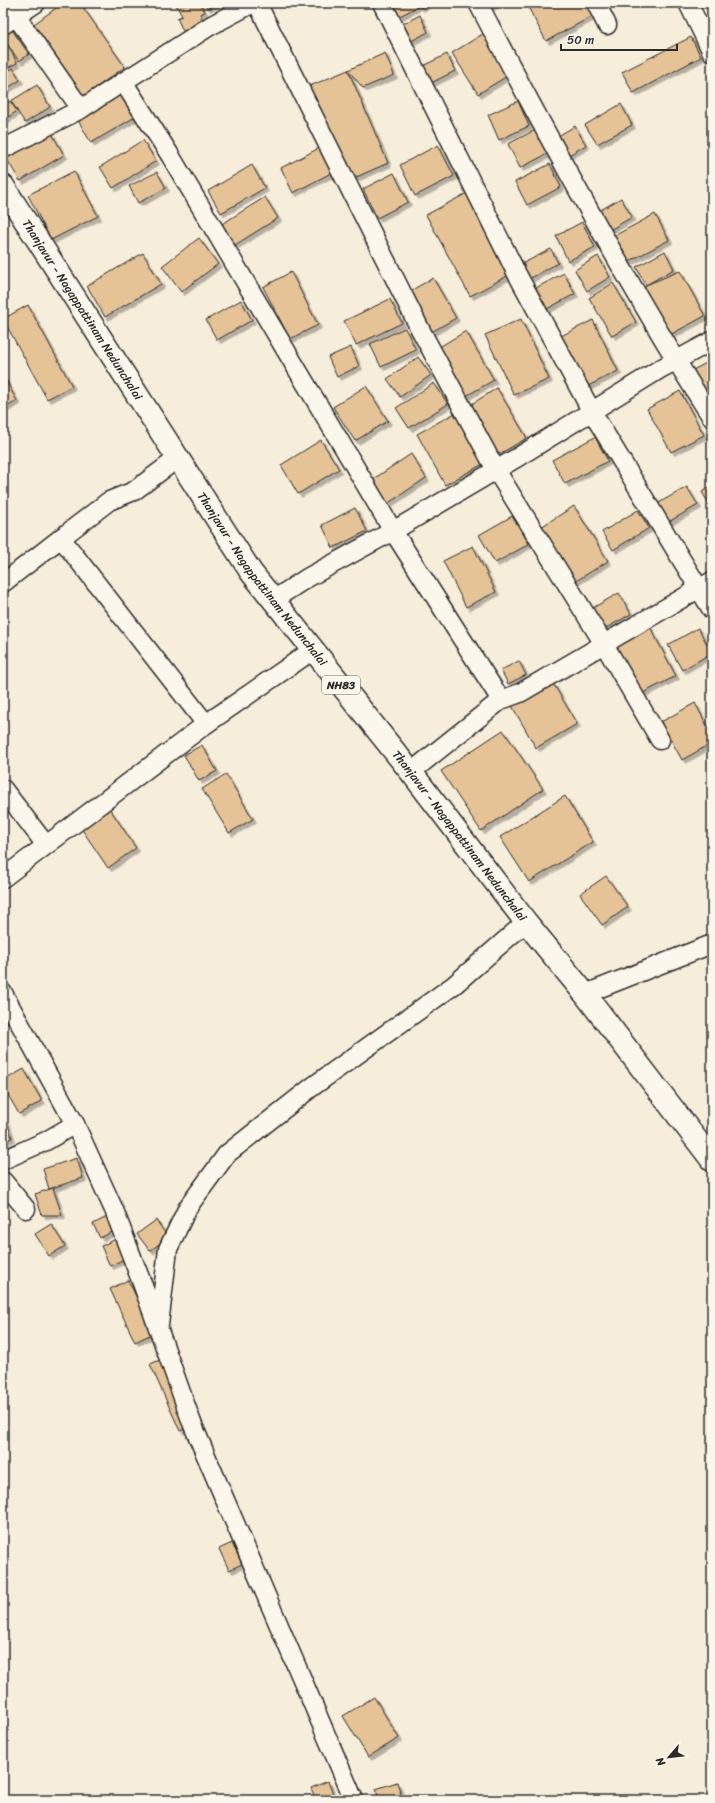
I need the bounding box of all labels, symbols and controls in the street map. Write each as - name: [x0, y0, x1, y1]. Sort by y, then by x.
- scale bar: [561, 26, 677, 52]
- text: 50 m: [567, 29, 594, 51]
- street label: Thanjavur - Nagappattinam Nedunchalai: [16, 215, 149, 405]
- street label: Thanjavur - Nagappattinam Nedunchalai: [191, 487, 334, 672]
- road number: NH83: [322, 676, 360, 694]
- street label: Thanjavur - Nagappattinam Nedunchalai: [386, 745, 533, 927]
- north arrow: [649, 1737, 689, 1777]
- text: N: [650, 1753, 671, 1770]

